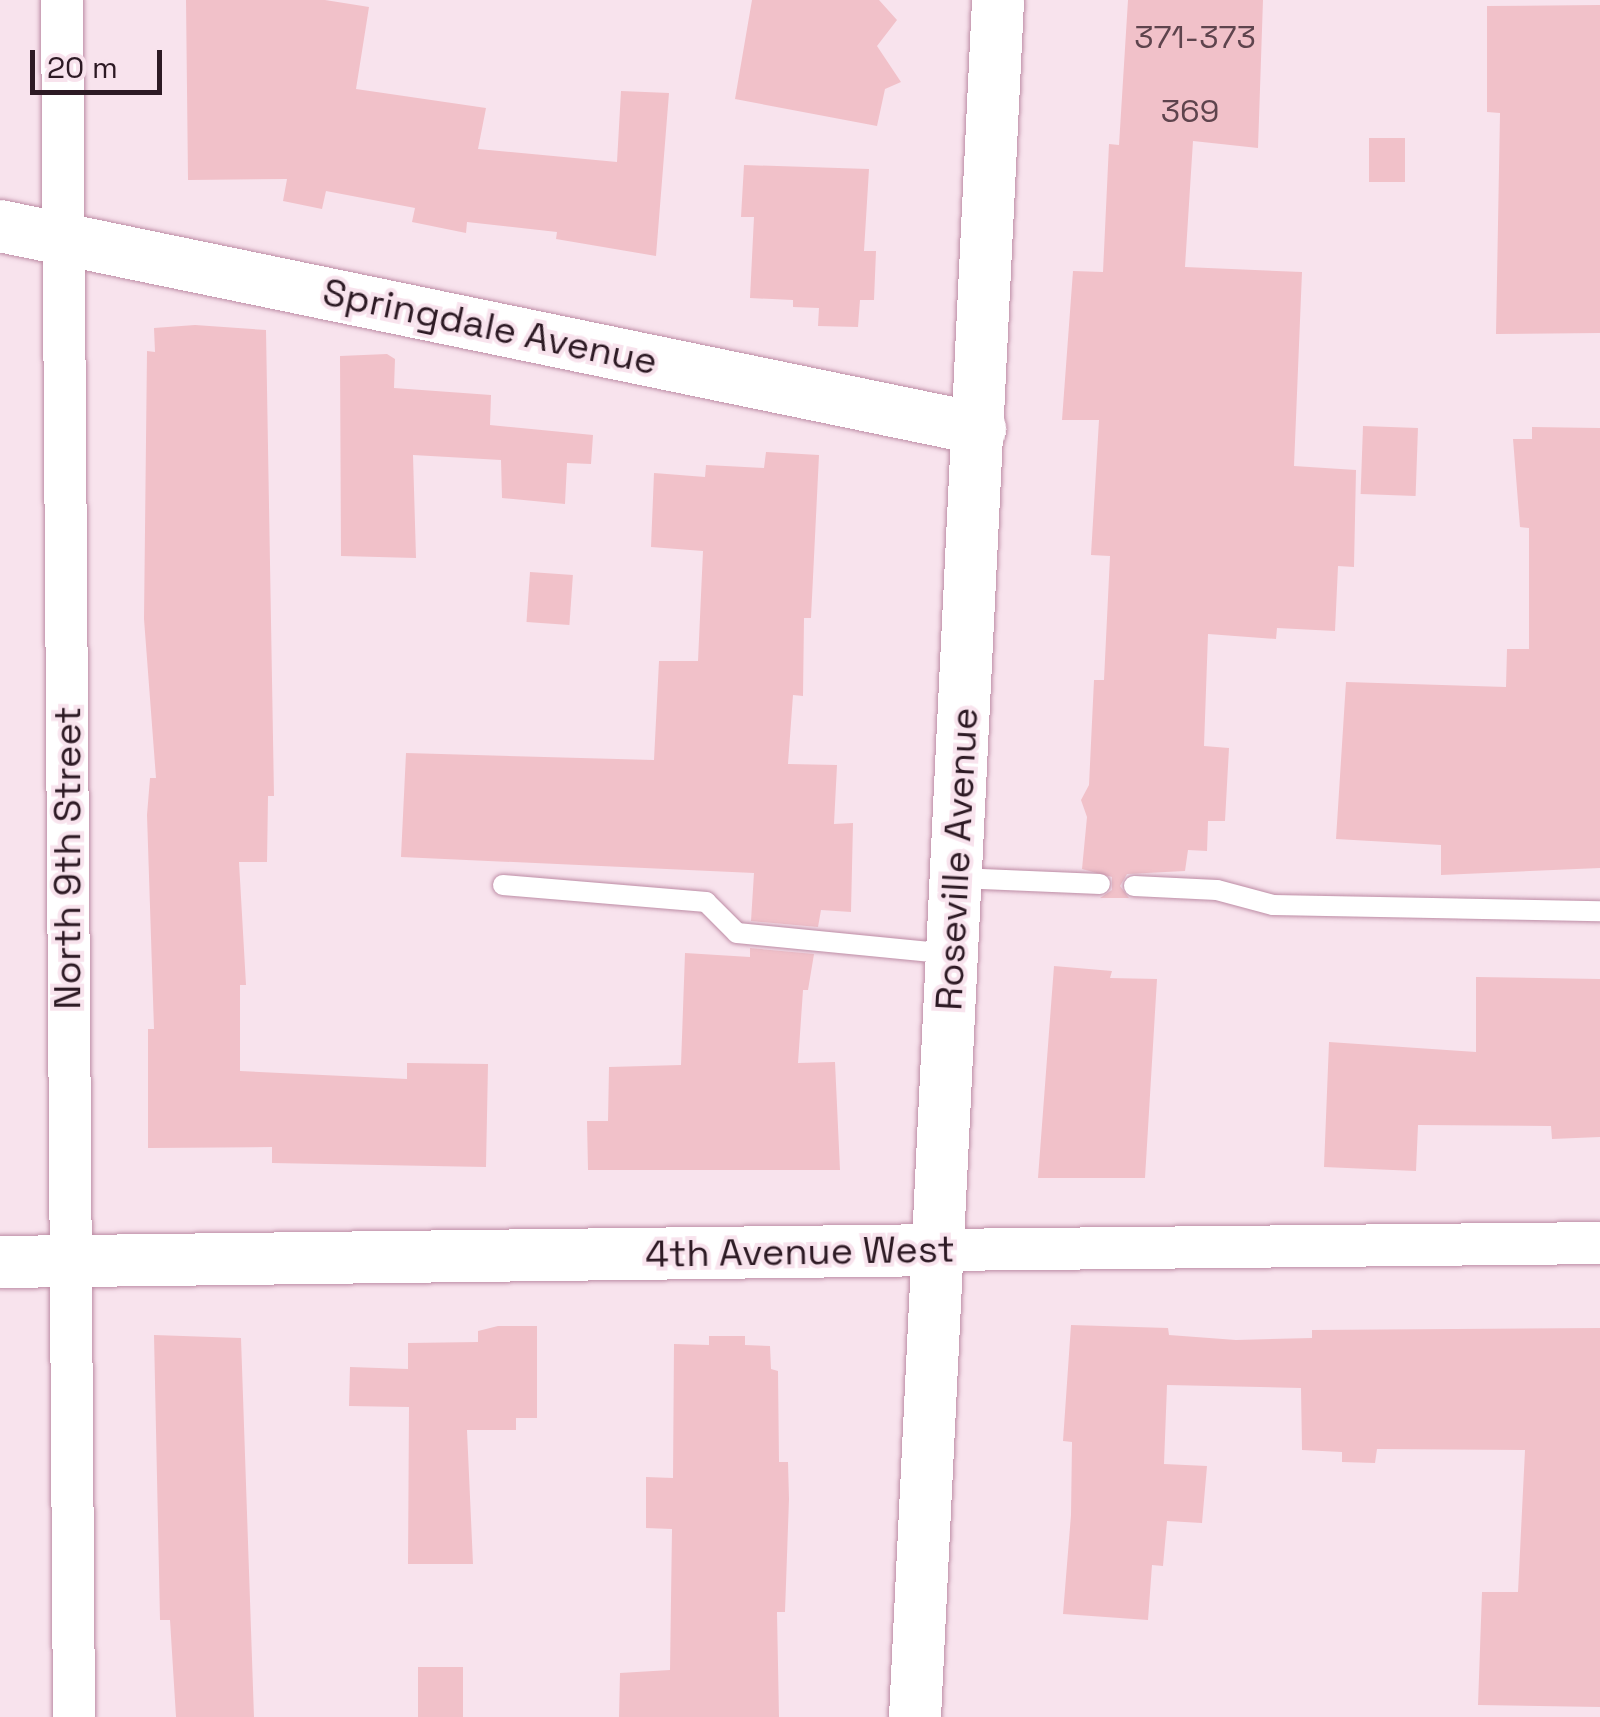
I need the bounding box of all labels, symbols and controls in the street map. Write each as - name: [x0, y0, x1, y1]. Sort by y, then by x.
- house number: 371-373: [1134, 18, 1256, 56]
- scale bar: [35, 30, 168, 92]
- text: 20 m: [47, 48, 118, 87]
- house number: 369: [1161, 92, 1219, 130]
- street label: Springdale Avenue: [318, 269, 662, 385]
- street label: North 9th Street: [45, 706, 91, 1010]
- street label: Roseville Avenue: [926, 706, 988, 1012]
- street label: 4th Avenue West: [644, 1226, 956, 1278]

